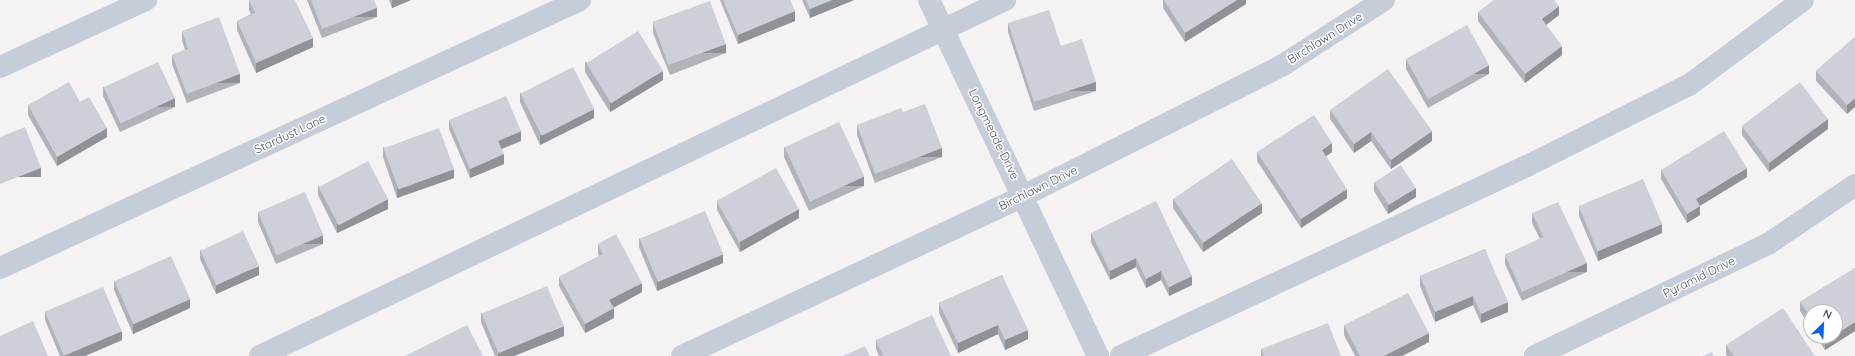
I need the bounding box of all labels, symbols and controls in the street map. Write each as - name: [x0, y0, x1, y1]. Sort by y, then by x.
- street label: Birchlawn Drive: [1285, 9, 1365, 67]
- street label: Longmeade Drive: [966, 86, 1022, 182]
- street label: Stardust Lane: [252, 111, 328, 157]
- street label: Birchlawn Drive: [996, 163, 1080, 213]
- street label: Pyramid Drive: [1660, 253, 1738, 301]
- north arrow: [1803, 304, 1843, 344]
- text: N: [1821, 306, 1834, 322]

